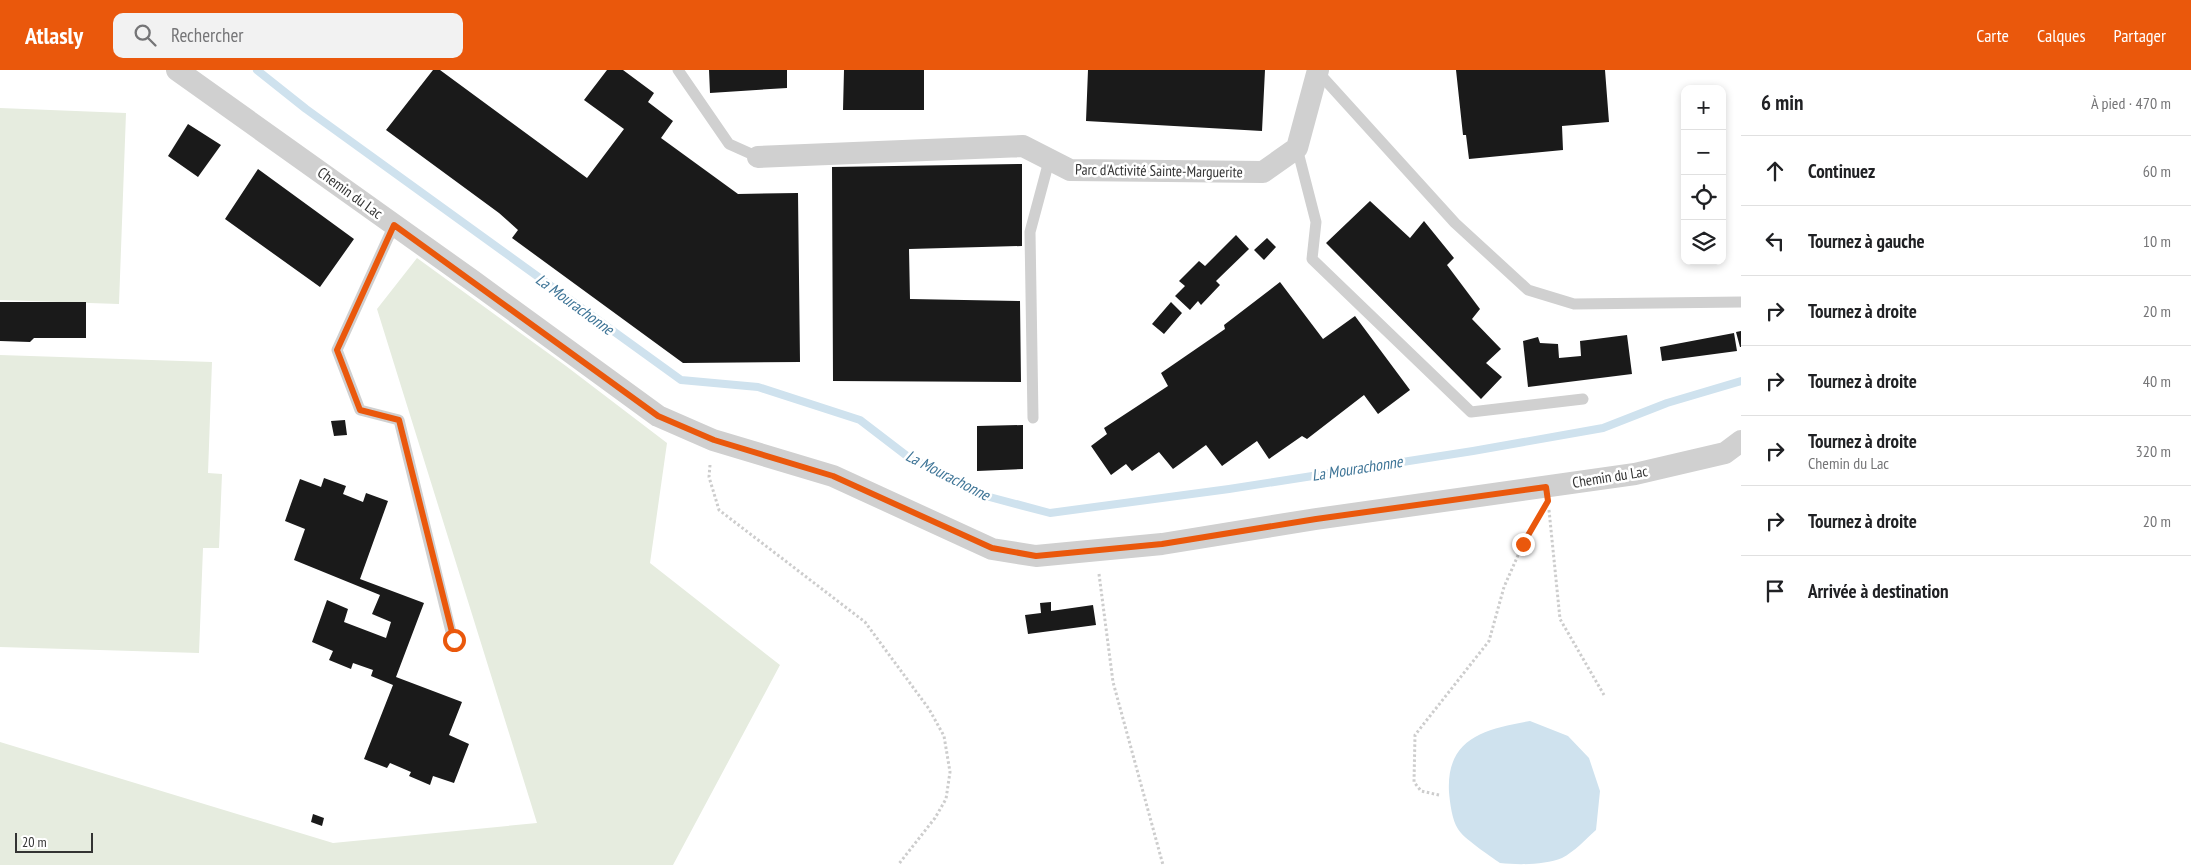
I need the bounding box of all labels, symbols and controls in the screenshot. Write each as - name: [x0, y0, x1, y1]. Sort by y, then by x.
- search box: [113, 13, 463, 58]
- text: Atlasly: [25, 20, 83, 51]
- icon: search: [131, 21, 159, 49]
- text: Rechercher: [171, 23, 243, 47]
- text: Carte: [1976, 24, 2009, 47]
- text: Calques: [2037, 24, 2086, 47]
- text: Partager: [2114, 24, 2166, 47]
- map controls: [1681, 85, 1726, 265]
- button: +: [1681, 85, 1726, 130]
- text: 6 min: [1761, 89, 1803, 116]
- text: À pied · 470 m: [2091, 93, 2171, 113]
- button: −: [1681, 130, 1726, 175]
- icon: ahead: [1761, 157, 1789, 185]
- text: Continuez: [1808, 159, 1875, 183]
- street label: Parc d'Activité Sainte-Marguerite: [1075, 160, 1243, 181]
- text: 60 m: [2143, 161, 2171, 181]
- street label: Chemin du Lac: [314, 163, 387, 223]
- button: locate: [1681, 175, 1726, 220]
- button: layers: [1681, 220, 1726, 265]
- icon: left: [1761, 227, 1789, 255]
- text: Tournez à gauche: [1808, 229, 1925, 253]
- text: 10 m: [2143, 231, 2171, 251]
- water label: La Mourachonne: [532, 269, 619, 340]
- icon: right: [1761, 297, 1789, 325]
- text: Tournez à droite: [1808, 299, 1917, 323]
- text: 20 m: [2143, 301, 2171, 321]
- icon: right: [1761, 367, 1789, 395]
- text: Tournez à droite: [1808, 369, 1917, 393]
- text: 40 m: [2143, 371, 2171, 391]
- text: Tournez à droite: [1808, 429, 1917, 453]
- icon: right: [1761, 437, 1789, 465]
- text: 320 m: [2136, 441, 2171, 461]
- water label: La Mourachonne: [903, 445, 994, 505]
- water label: La Mourachonne: [1310, 451, 1405, 485]
- text: Chemin du Lac: [1808, 453, 1889, 473]
- street label: Chemin du Lac: [1571, 461, 1650, 492]
- icon: right: [1761, 507, 1789, 535]
- text: Tournez à droite: [1808, 509, 1917, 533]
- text: 20 m: [2143, 511, 2171, 531]
- route end: [1512, 533, 1535, 556]
- icon: arrive: [1761, 577, 1789, 605]
- text: Arrivée à destination: [1808, 579, 1949, 603]
- route start: [443, 629, 466, 652]
- scale bar: [15, 830, 92, 853]
- text: 20 m: [22, 833, 47, 851]

